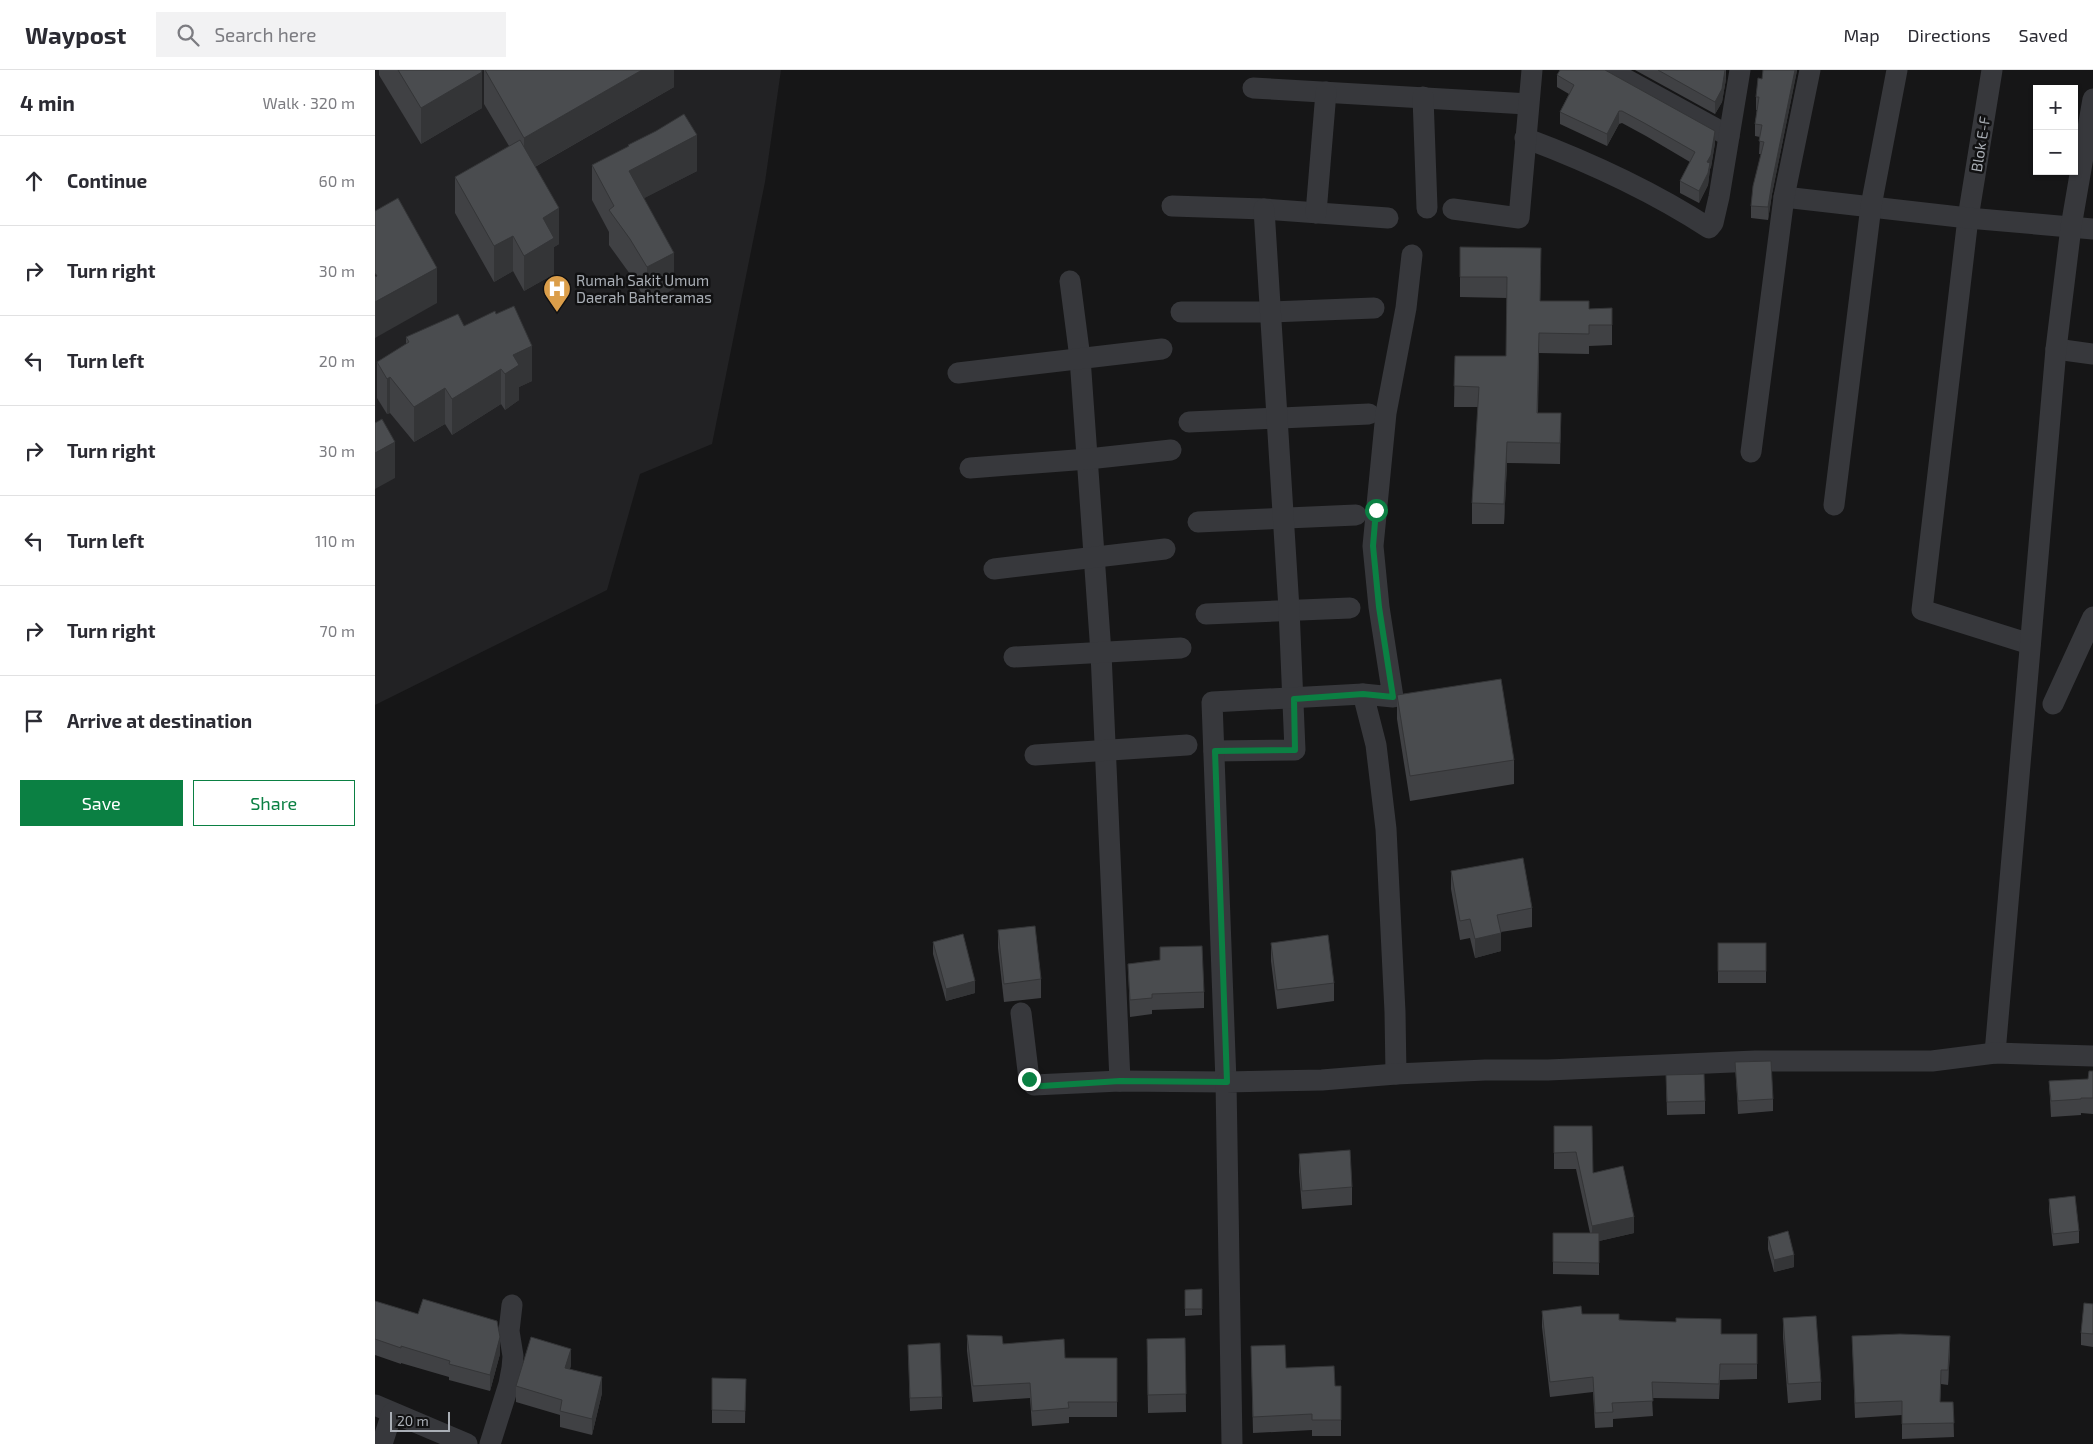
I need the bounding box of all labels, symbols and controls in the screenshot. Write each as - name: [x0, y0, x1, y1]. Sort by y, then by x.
- search box: [156, 12, 506, 57]
- text: Waypost: [25, 20, 126, 49]
- icon: search: [174, 21, 202, 49]
- text: Search here: [214, 23, 317, 46]
- text: Map: [1843, 24, 1880, 46]
- text: Directions: [1908, 24, 1991, 46]
- text: Saved: [2019, 24, 2068, 46]
- map controls: [2033, 85, 2078, 175]
- button: +: [2033, 85, 2078, 130]
- text: 4 min: [20, 90, 75, 115]
- text: Walk · 320 m: [262, 93, 355, 112]
- street label: Blok E-F: [1967, 115, 1993, 173]
- button: −: [2033, 130, 2078, 175]
- icon: ahead: [20, 167, 48, 195]
- text: Continue: [67, 169, 147, 192]
- text: 60 m: [319, 171, 355, 190]
- icon: right: [20, 257, 48, 285]
- text: Turn right: [67, 259, 155, 282]
- text: 30 m: [319, 261, 355, 280]
- place label: Rumah Sakit Umum Daerah Bahteramas: [576, 271, 712, 306]
- hospital icon: Rumah Sakit Umum Daerah Bahteramas: [542, 274, 572, 313]
- icon: left: [20, 347, 48, 375]
- text: Turn left: [67, 349, 144, 372]
- text: 20 m: [319, 351, 355, 370]
- icon: right: [20, 437, 48, 465]
- text: Turn right: [67, 439, 155, 462]
- text: 30 m: [319, 441, 355, 460]
- route start: [1365, 499, 1388, 522]
- icon: left: [20, 527, 48, 555]
- text: Turn left: [67, 529, 144, 552]
- text: 110 m: [315, 531, 355, 550]
- icon: right: [20, 617, 48, 645]
- text: Turn right: [67, 619, 155, 642]
- text: 70 m: [320, 621, 355, 640]
- icon: arrive: [20, 707, 48, 735]
- text: Arrive at destination: [67, 709, 252, 732]
- button: Save: [20, 780, 183, 826]
- button: Share: [193, 780, 355, 826]
- route end: [1018, 1068, 1041, 1091]
- scale bar: [390, 1409, 450, 1432]
- text: 20 m: [397, 1412, 429, 1429]

